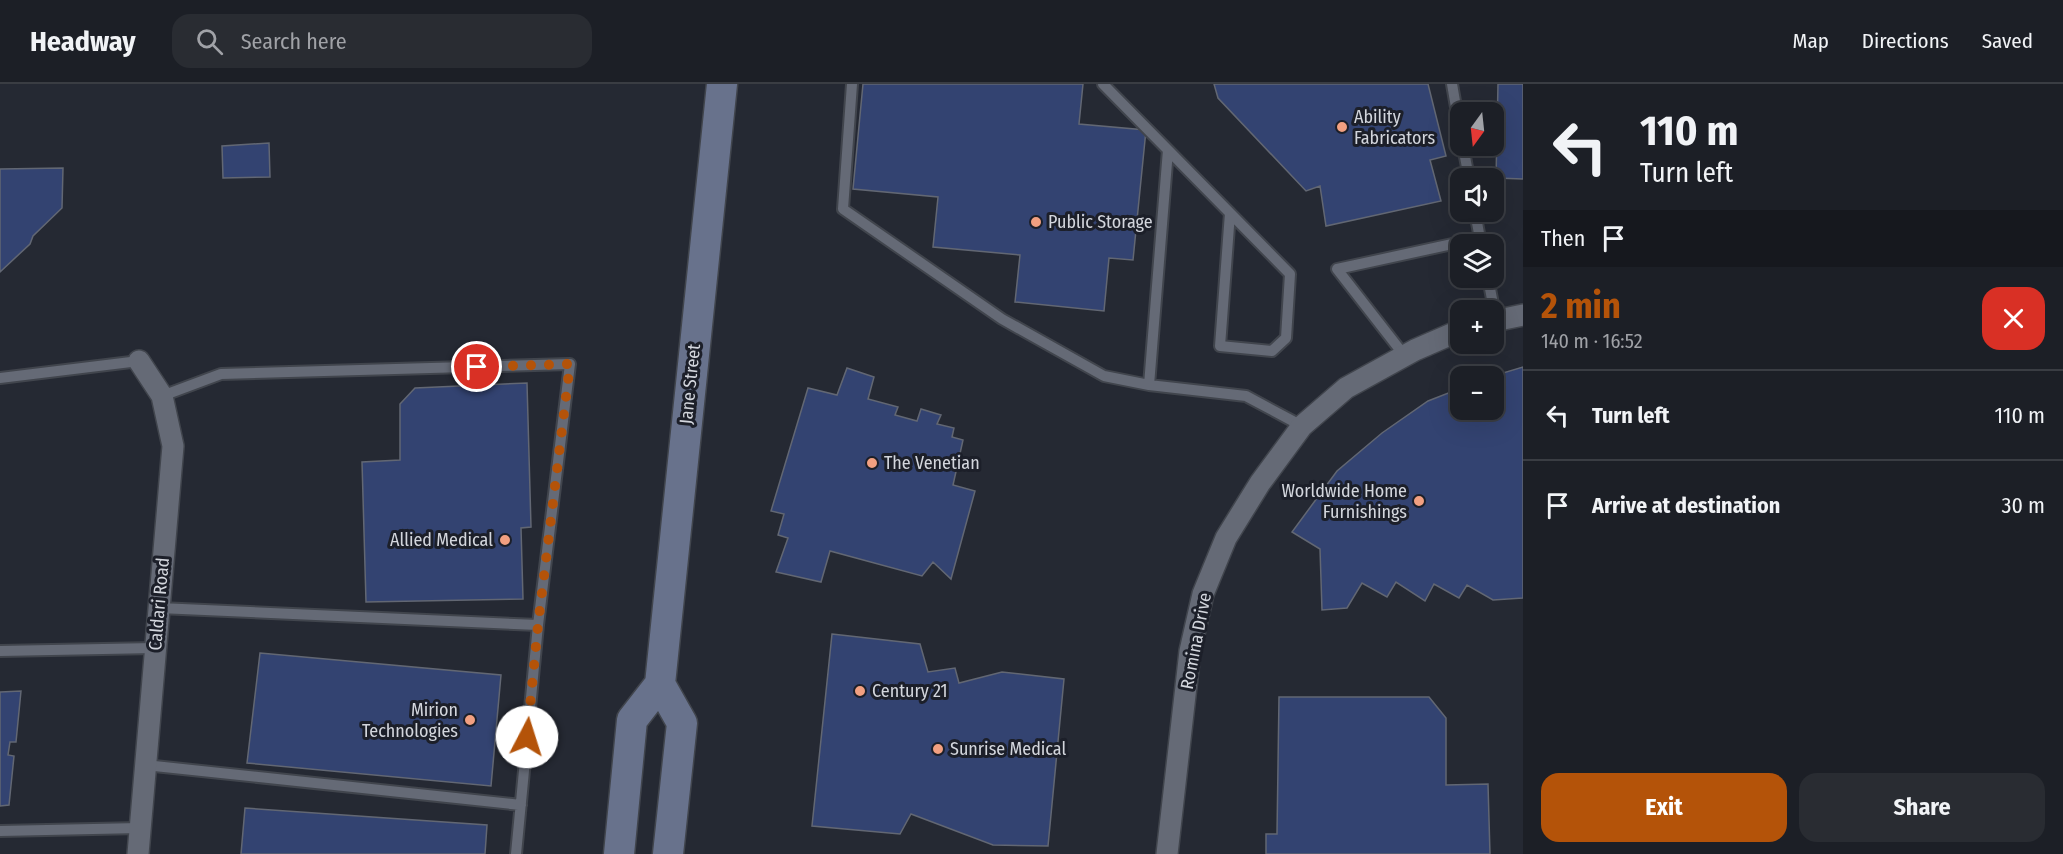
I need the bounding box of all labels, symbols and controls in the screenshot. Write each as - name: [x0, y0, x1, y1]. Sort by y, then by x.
- search box: [172, 14, 592, 68]
- text: Headway: [30, 25, 136, 58]
- icon: search: [193, 25, 226, 58]
- text: Search here: [241, 28, 347, 55]
- text: Map: [1792, 28, 1829, 54]
- text: Directions: [1862, 28, 1949, 54]
- text: Saved: [1982, 28, 2033, 54]
- north arrow: [1450, 102, 1504, 156]
- map controls: [1450, 102, 1504, 420]
- place label: Ability Fabricators: [1354, 106, 1435, 149]
- text: 110 m: [1640, 106, 1739, 156]
- icon: left: [1541, 108, 1619, 186]
- marker: Ability Fabricators: [1335, 120, 1349, 134]
- text: Turn left: [1640, 157, 1733, 189]
- button: sound: [1450, 168, 1504, 222]
- place label: Public Storage: [1048, 211, 1153, 233]
- marker: Public Storage: [1029, 215, 1043, 229]
- icon: arrive: [1597, 222, 1630, 255]
- text: Then: [1541, 225, 1585, 252]
- button: layers: [1450, 234, 1504, 288]
- text: 2 min: [1541, 284, 1621, 328]
- button: close: [1982, 287, 2045, 350]
- button: +: [1450, 300, 1504, 354]
- text: 140 m · 16:52: [1541, 329, 1642, 353]
- pin: [451, 341, 502, 392]
- street label: Jane Street: [675, 343, 705, 425]
- icon: arrive: [460, 350, 493, 383]
- button: −: [1450, 366, 1504, 420]
- icon: left: [1541, 399, 1574, 432]
- text: Turn left: [1592, 402, 1670, 429]
- text: 110 m: [1995, 402, 2045, 429]
- place label: The Venetian: [884, 452, 980, 474]
- marker: The Venetian: [865, 456, 879, 470]
- place label: Worldwide Home Furnishings: [1281, 480, 1407, 523]
- icon: arrive: [1541, 489, 1574, 522]
- text: Arrive at destination: [1592, 492, 1780, 519]
- text: 30 m: [2002, 492, 2045, 519]
- marker: Worldwide Home Furnishings: [1412, 494, 1426, 508]
- place label: Allied Medical: [390, 529, 493, 551]
- marker: Allied Medical: [498, 533, 512, 547]
- street label: Caldari Road: [144, 557, 174, 651]
- street label: Romina Drive: [1176, 591, 1216, 691]
- place label: Century 21: [872, 680, 948, 702]
- marker: Century 21: [853, 684, 867, 698]
- place label: Mirion Technologies: [362, 699, 458, 742]
- position arrow: [495, 705, 559, 769]
- marker: Mirion Technologies: [463, 713, 477, 727]
- place label: Sunrise Medical: [950, 738, 1066, 760]
- marker: Sunrise Medical: [931, 742, 945, 756]
- button: Exit: [1541, 773, 1787, 842]
- button: Share: [1799, 773, 2045, 842]

